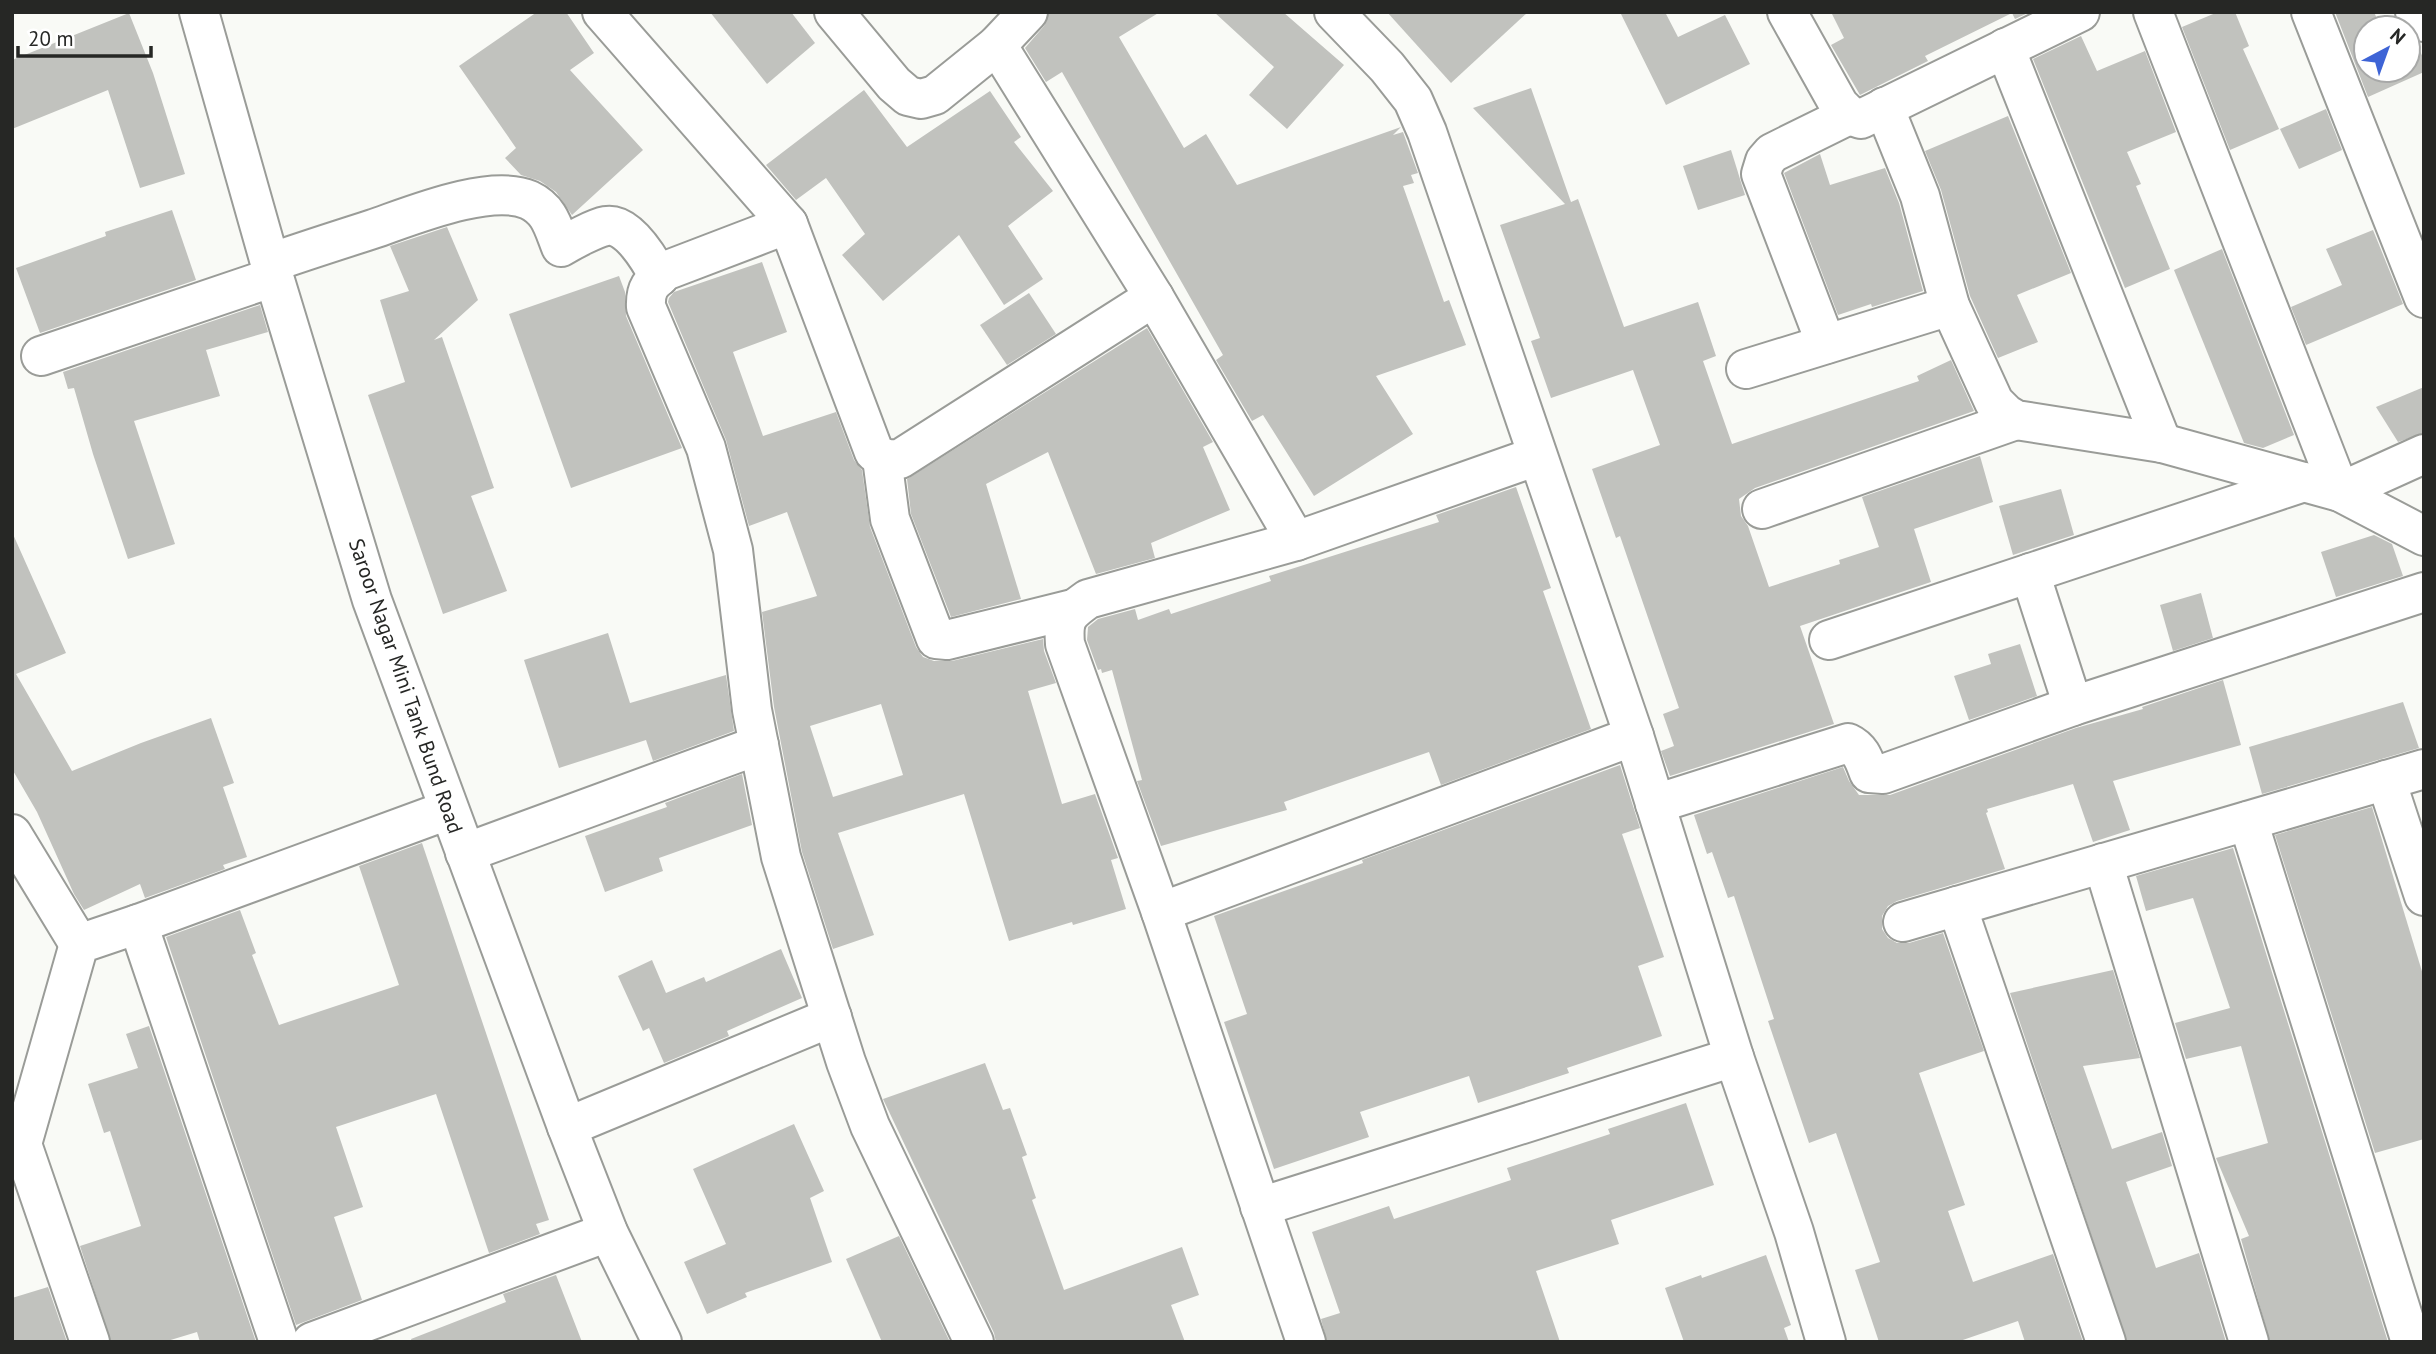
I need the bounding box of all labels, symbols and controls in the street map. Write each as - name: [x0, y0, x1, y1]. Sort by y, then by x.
- scale bar: [18, 14, 150, 58]
- north arrow: [2352, 14, 2422, 84]
- text: N: [2386, 23, 2411, 49]
- text: 20 m: [28, 25, 74, 52]
- street label: Saroor Nagar Mini Tank Bund Road: [343, 535, 469, 837]

